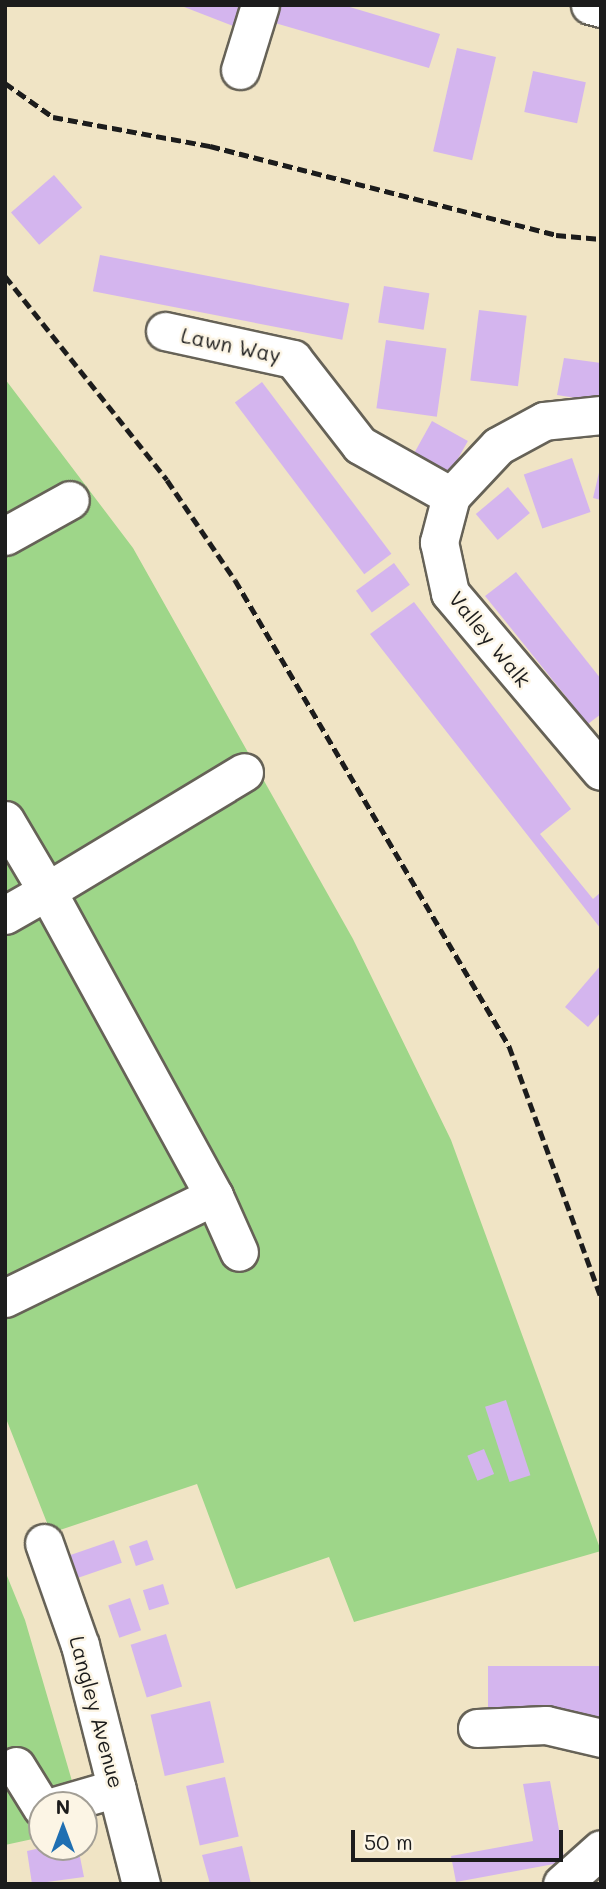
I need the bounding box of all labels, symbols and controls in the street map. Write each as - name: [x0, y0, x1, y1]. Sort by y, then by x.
- street label: Lawn Way: [179, 322, 283, 368]
- street label: Valley Walk: [444, 586, 536, 692]
- street label: Langley Avenue: [65, 1633, 129, 1791]
- north arrow: [28, 1791, 98, 1861]
- text: N: [56, 1794, 70, 1819]
- scale bar: [354, 1815, 566, 1859]
- text: 50 m: [364, 1828, 413, 1855]

